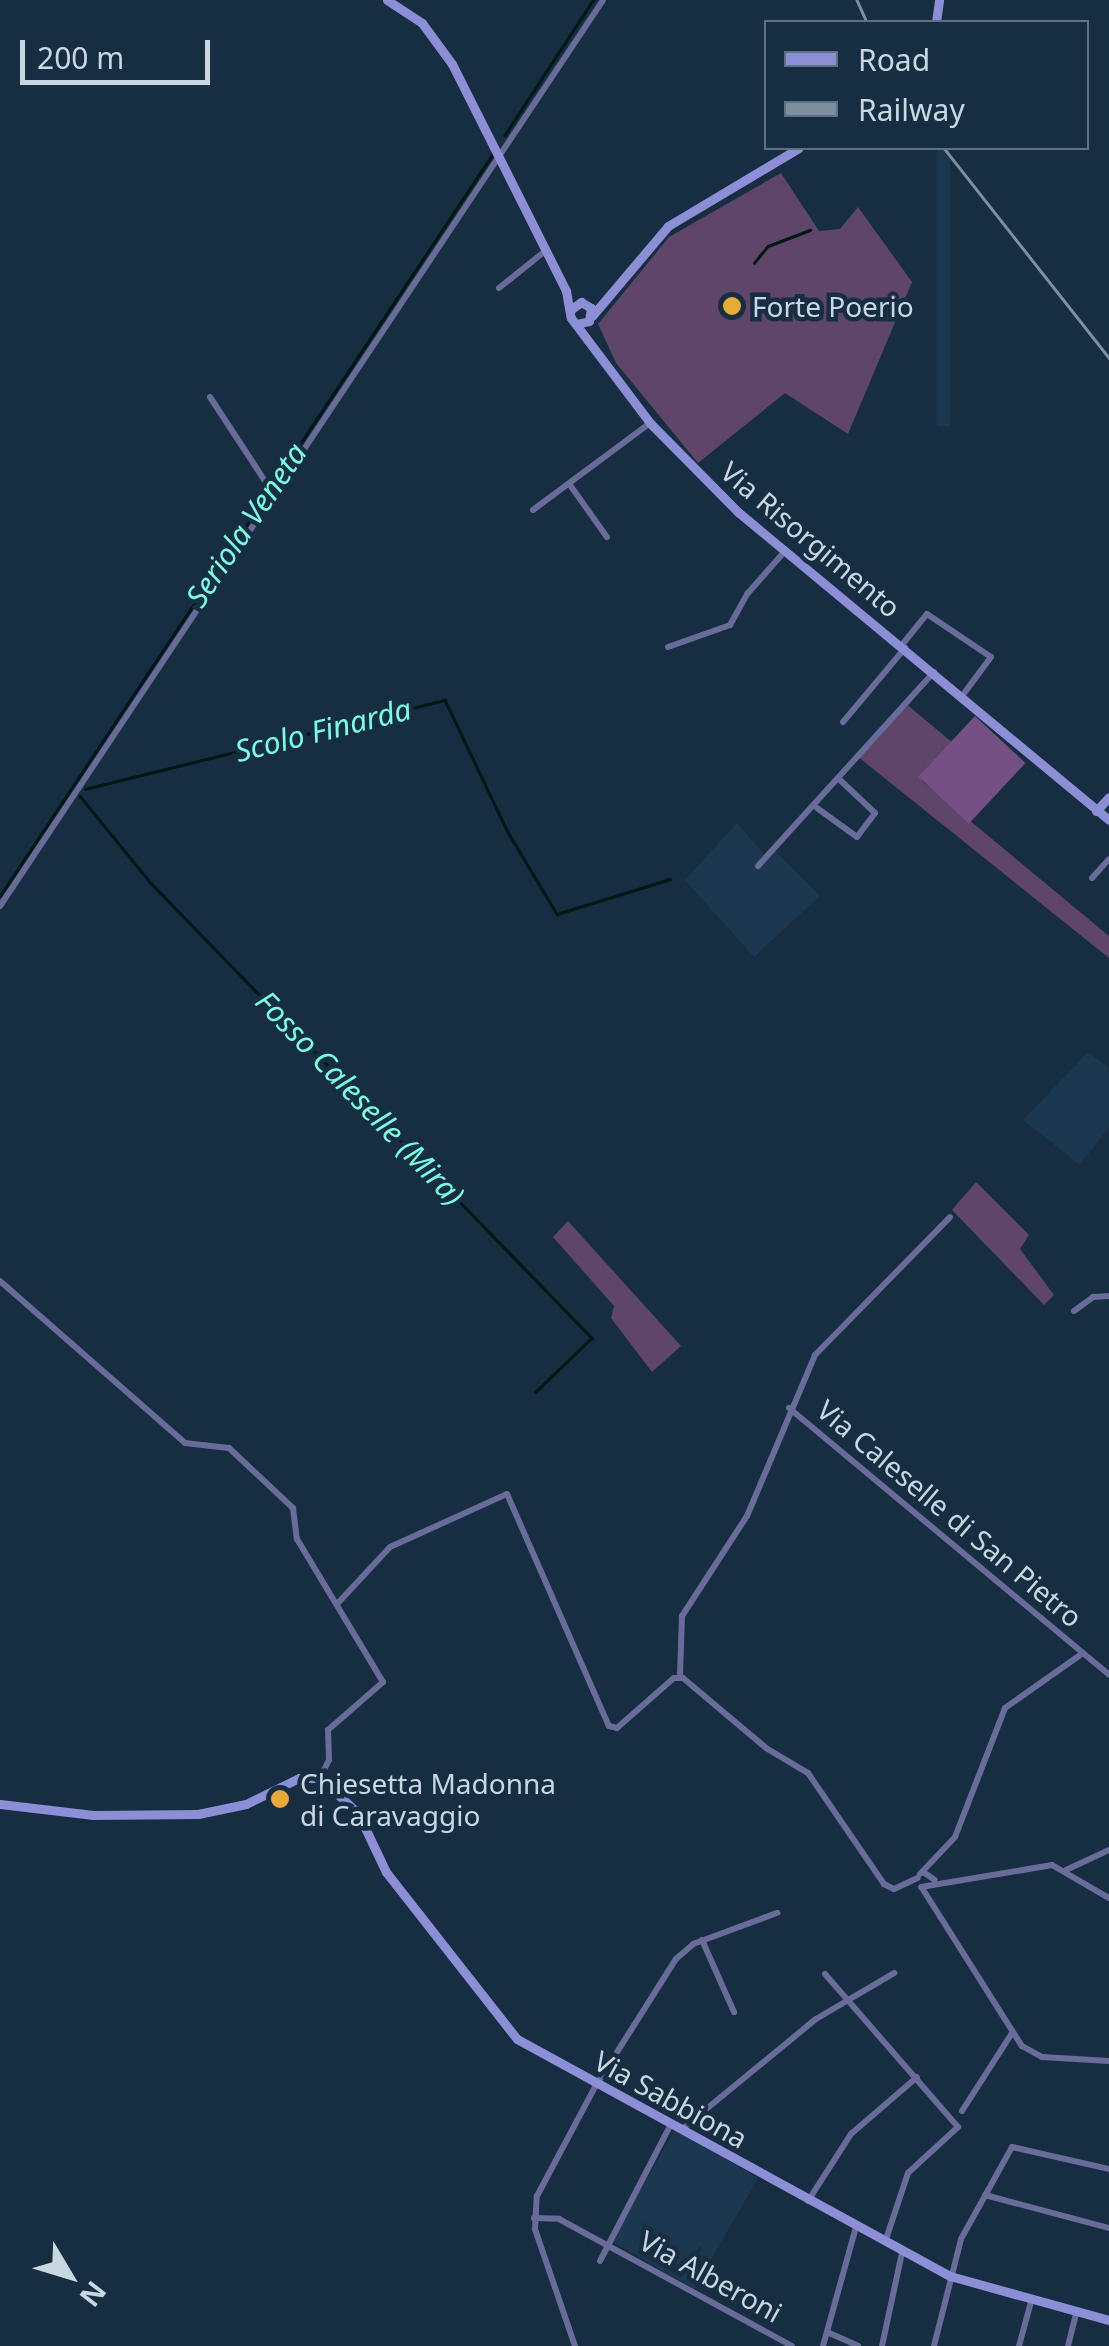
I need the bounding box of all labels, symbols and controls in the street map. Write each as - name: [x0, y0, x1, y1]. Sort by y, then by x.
- scale bar: [25, 20, 215, 82]
- legend: [764, 20, 1089, 150]
- text: 200 m: [37, 37, 124, 78]
- text: Road: [858, 39, 930, 80]
- text: Railway: [858, 89, 965, 130]
- place label: Forte Poerio: [752, 289, 914, 323]
- marker: Forte Poerio: [721, 295, 743, 317]
- water label: Seriola Veneta: [178, 436, 314, 614]
- street label: Via Risorgimento: [714, 454, 908, 624]
- water label: Scolo Finarda: [231, 691, 415, 769]
- water label: Fosso Caleselle (Mira): [248, 983, 472, 1213]
- street label: Via Caleselle di San Pietro: [811, 1392, 1089, 1634]
- place label: Chiesetta Madonna di Caravaggio: [300, 1766, 556, 1832]
- marker: Chiesetta Madonna di Caravaggio: [269, 1788, 291, 1810]
- street label: Via Sabbiona: [589, 2043, 753, 2155]
- street label: Via Alberoni: [634, 2223, 788, 2329]
- north arrow: [20, 2226, 120, 2326]
- text: N: [72, 2274, 116, 2315]

